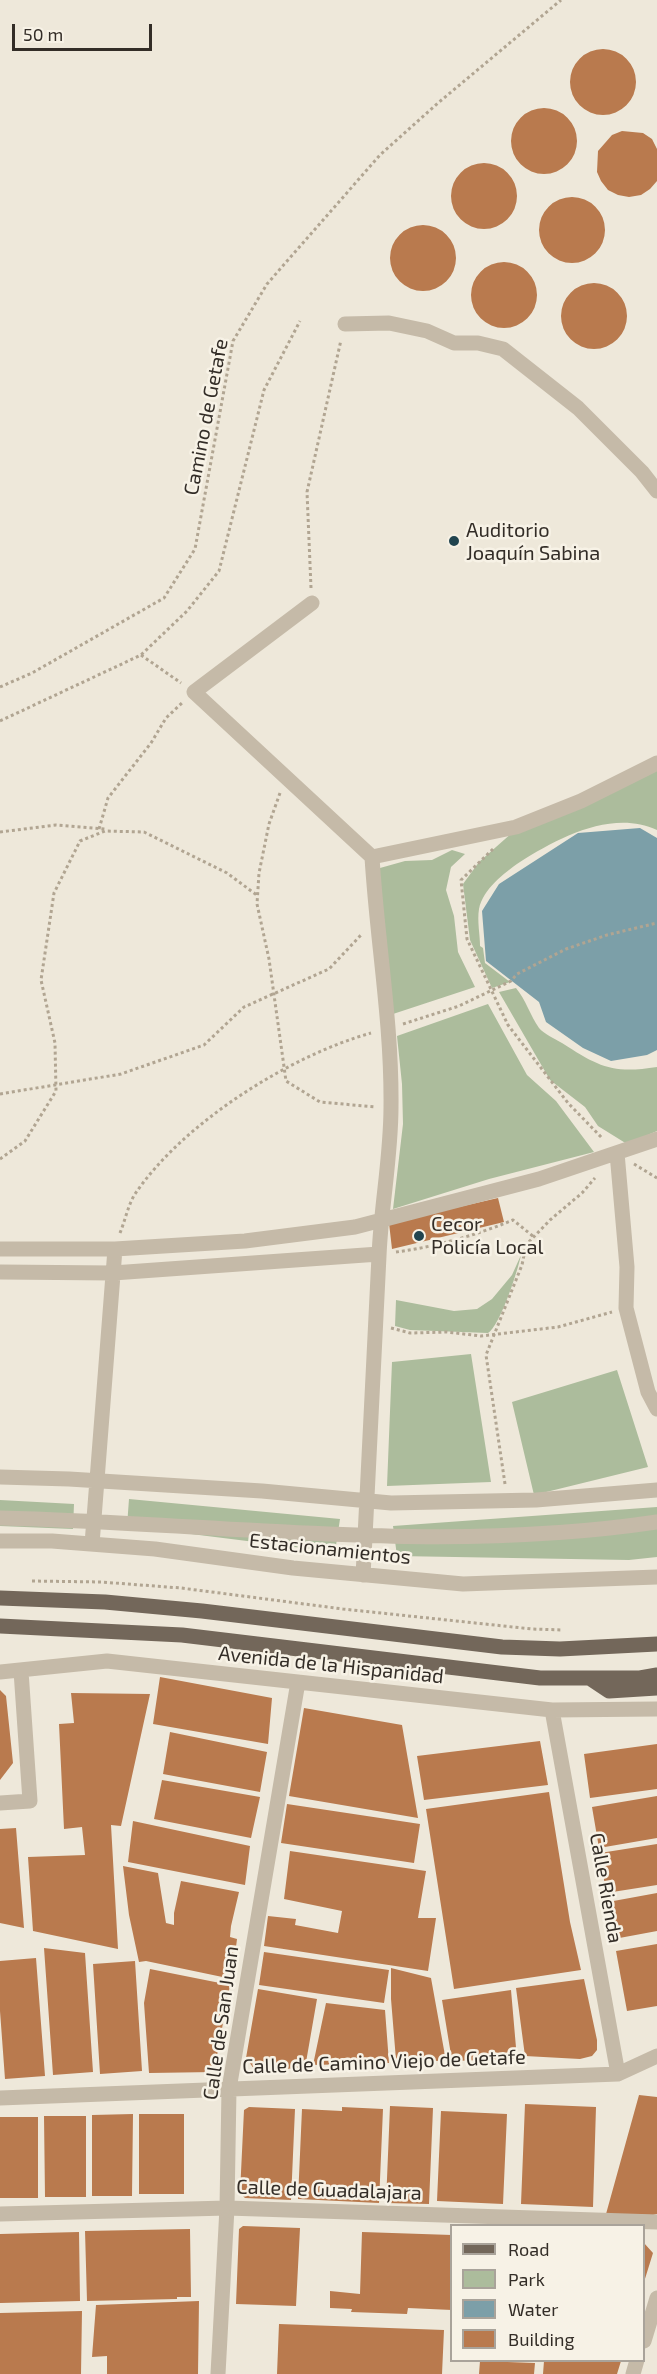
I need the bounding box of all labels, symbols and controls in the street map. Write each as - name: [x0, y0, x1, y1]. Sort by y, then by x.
- scale bar: [15, 12, 154, 50]
- text: 50 m: [23, 23, 63, 45]
- street label: Camino de Getafe: [179, 337, 233, 497]
- place label: Auditorio Joaquín Sabina: [466, 518, 600, 565]
- marker: Auditorio Joaquín Sabina: [447, 534, 461, 548]
- place label: Cecor Policía Local: [431, 1212, 543, 1259]
- marker: Cecor Policía Local: [412, 1229, 426, 1243]
- street label: Estacionamientos: [248, 1529, 412, 1569]
- street label: Avenida de la Hispanidad: [217, 1641, 445, 1689]
- street label: Calle Rienda: [584, 1831, 628, 1945]
- street label: Calle de San Juan: [198, 1944, 244, 2102]
- street label: Calle de Camino Viejo de Getafe: [242, 2045, 526, 2079]
- street label: Calle de Guadalajara: [236, 2175, 422, 2205]
- legend: [450, 2224, 645, 2362]
- text: Road: [508, 2238, 549, 2260]
- text: Park: [508, 2268, 545, 2290]
- text: Water: [508, 2298, 558, 2320]
- text: Building: [508, 2328, 575, 2350]

